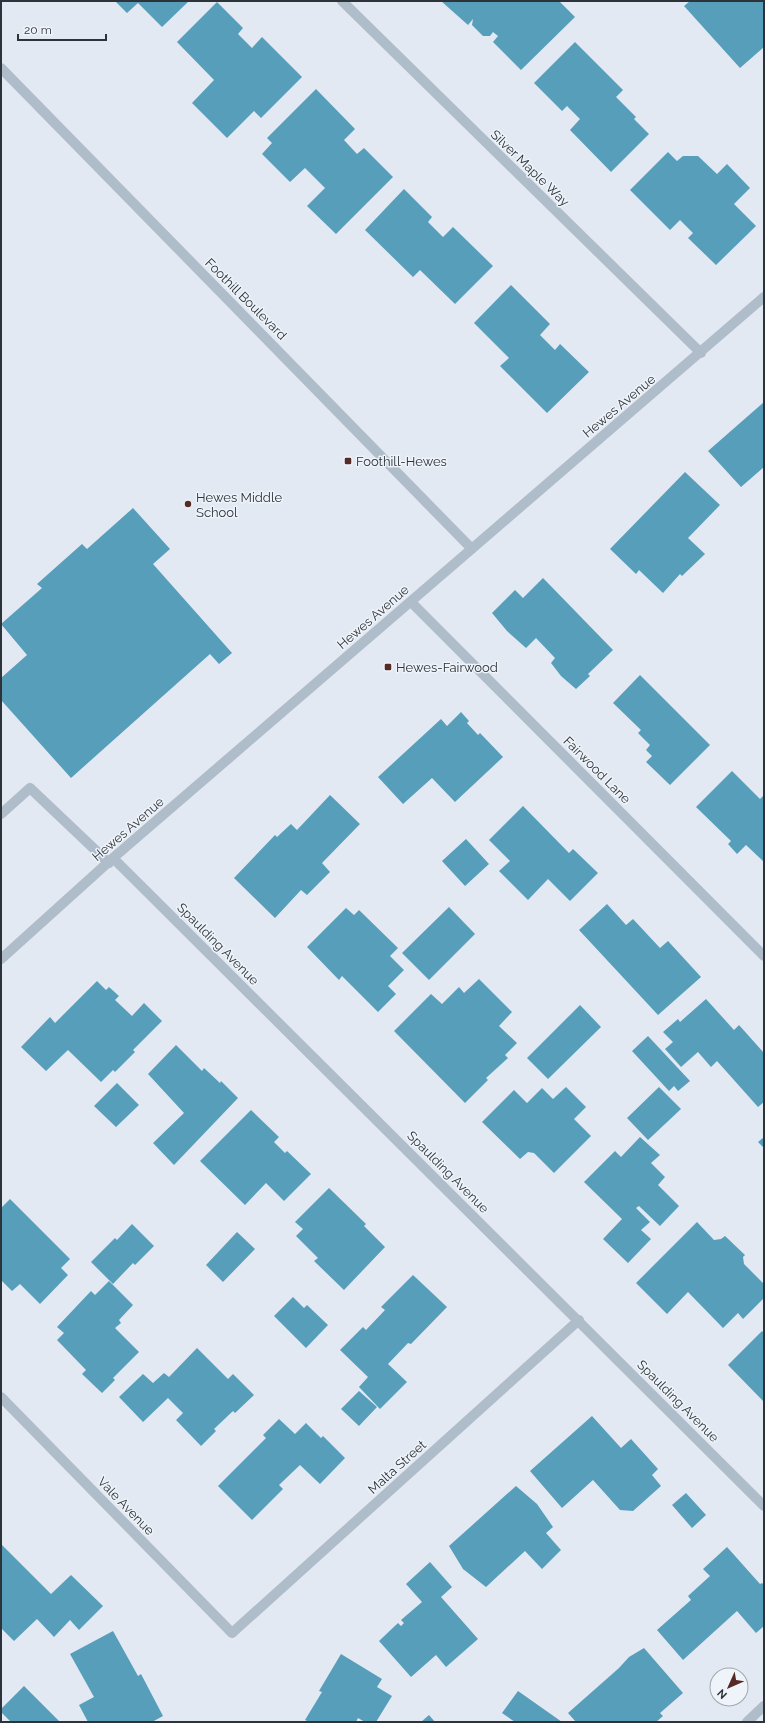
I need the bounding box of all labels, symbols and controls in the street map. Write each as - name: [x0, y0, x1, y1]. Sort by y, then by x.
- scale bar: [18, 16, 106, 42]
- text: 20 m: [24, 23, 52, 37]
- street label: Silver Maple Way: [488, 127, 572, 209]
- street label: Foothill Boulevard: [202, 255, 290, 343]
- street label: Hewes Avenue: [580, 371, 658, 441]
- place label: Foothill-Hewes: [356, 454, 447, 469]
- marker: Foothill-Hewes: [343, 456, 353, 466]
- place label: Hewes Middle School: [196, 490, 282, 520]
- marker: Hewes Middle School: [183, 499, 193, 509]
- street label: Hewes Avenue: [334, 582, 412, 652]
- place label: Hewes-Fairwood: [396, 660, 498, 675]
- marker: Hewes-Fairwood: [383, 662, 393, 672]
- street label: Fairwood Lane: [560, 733, 634, 807]
- street label: Hewes Avenue: [89, 794, 167, 864]
- street label: Spaulding Avenue: [174, 900, 262, 988]
- street label: Spaulding Avenue: [404, 1128, 492, 1216]
- street label: Spaulding Avenue: [634, 1357, 722, 1445]
- street label: Malta Street: [365, 1437, 430, 1497]
- street label: Vale Avenue: [95, 1474, 158, 1538]
- north arrow: [709, 1667, 749, 1707]
- text: N: [715, 1686, 730, 1701]

